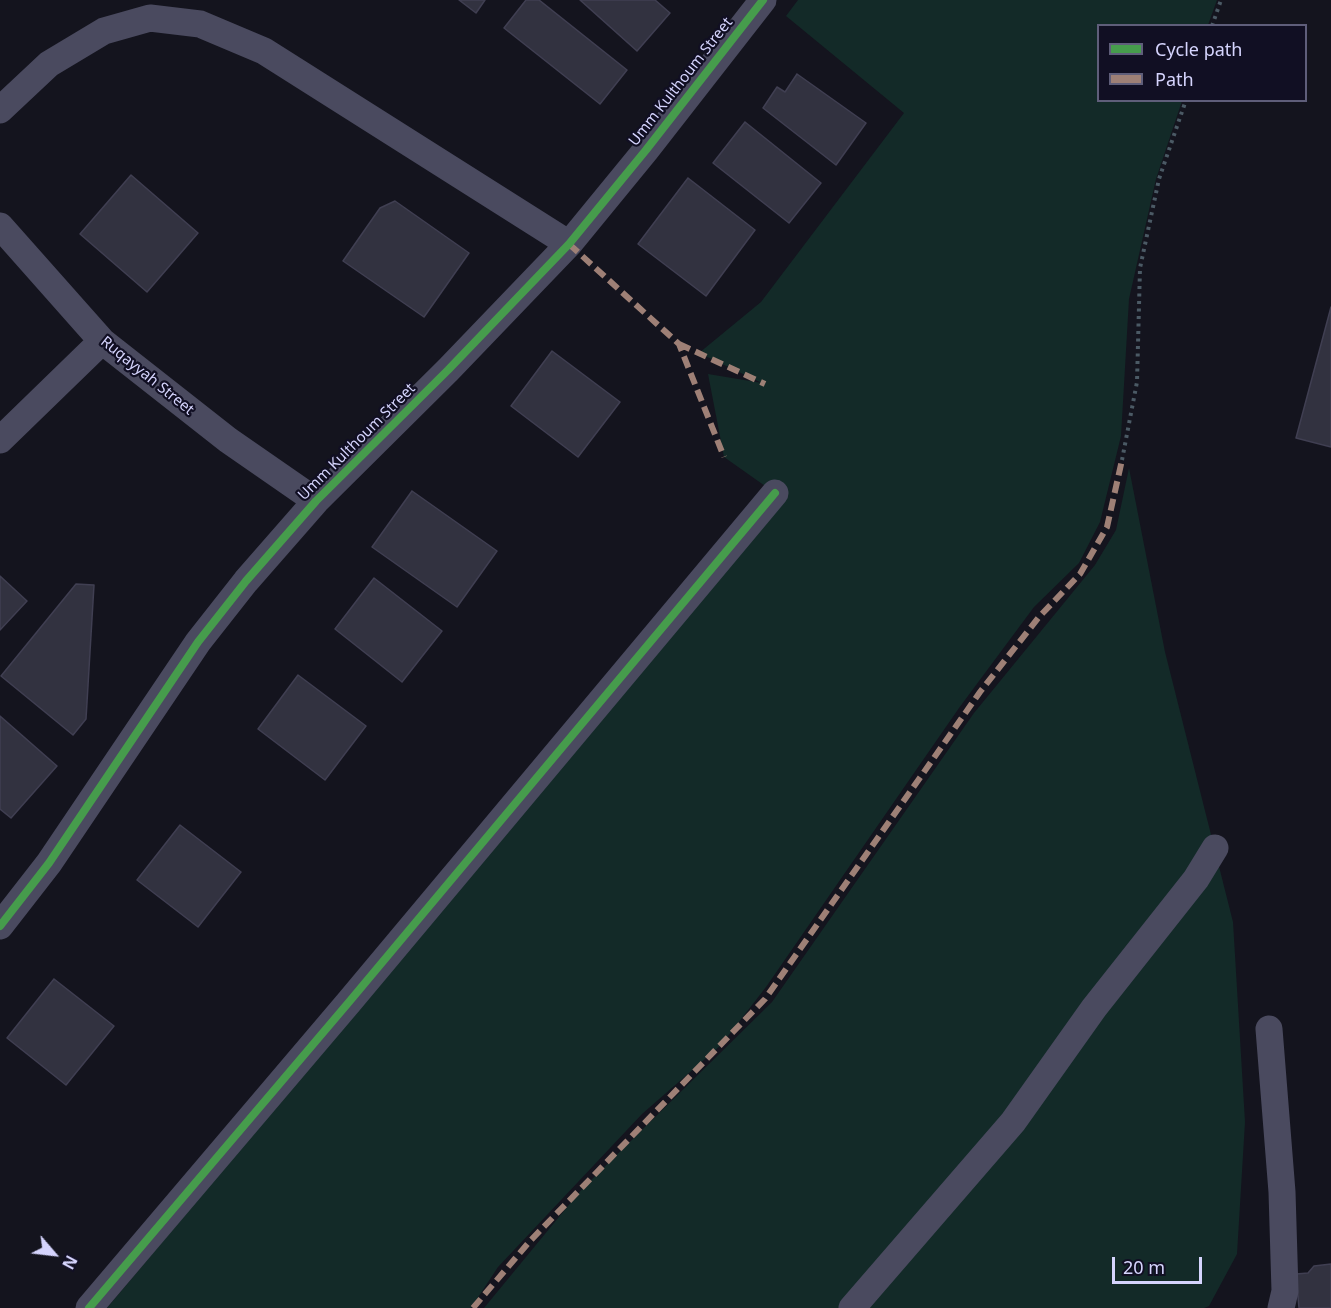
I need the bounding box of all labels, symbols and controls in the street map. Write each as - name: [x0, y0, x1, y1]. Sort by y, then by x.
- street label: Umm Kulthoum Street: [625, 14, 737, 150]
- legend: [1097, 24, 1307, 102]
- text: Cycle path: [1155, 37, 1242, 61]
- text: Path: [1155, 67, 1194, 91]
- street label: Ruqayyah Street: [97, 333, 197, 419]
- street label: Umm Kulthoum Street: [295, 380, 419, 504]
- north arrow: [24, 1224, 84, 1284]
- scale bar: [1115, 1245, 1205, 1283]
- text: N: [57, 1252, 83, 1273]
- text: 20 m: [1123, 1255, 1165, 1279]

